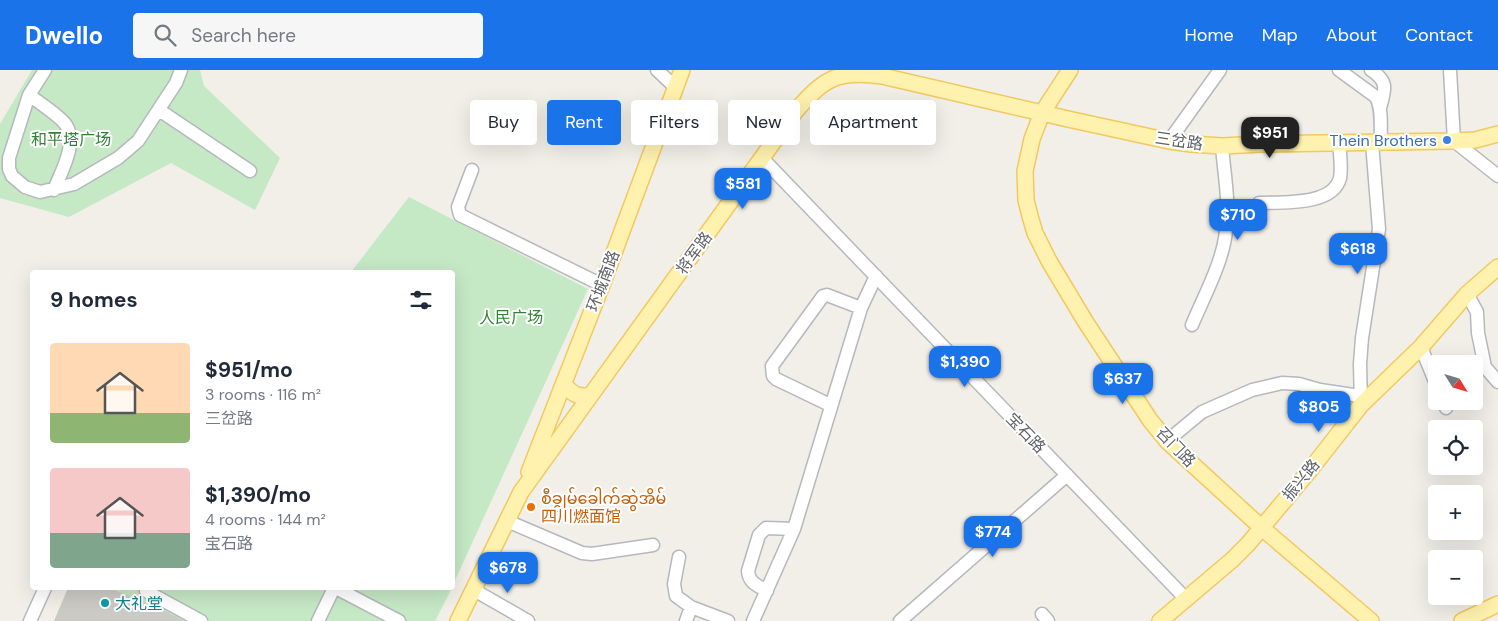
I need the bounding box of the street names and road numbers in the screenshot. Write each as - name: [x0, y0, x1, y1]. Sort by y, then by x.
- street label: 三岔路: [1154, 127, 1204, 155]
- street label: 将军路: [671, 227, 717, 279]
- street label: 环城南路: [582, 247, 624, 315]
- street label: 宝石路: [1002, 408, 1050, 458]
- street label: 召门路: [1152, 422, 1200, 472]
- street label: 振兴路: [1278, 455, 1324, 505]

